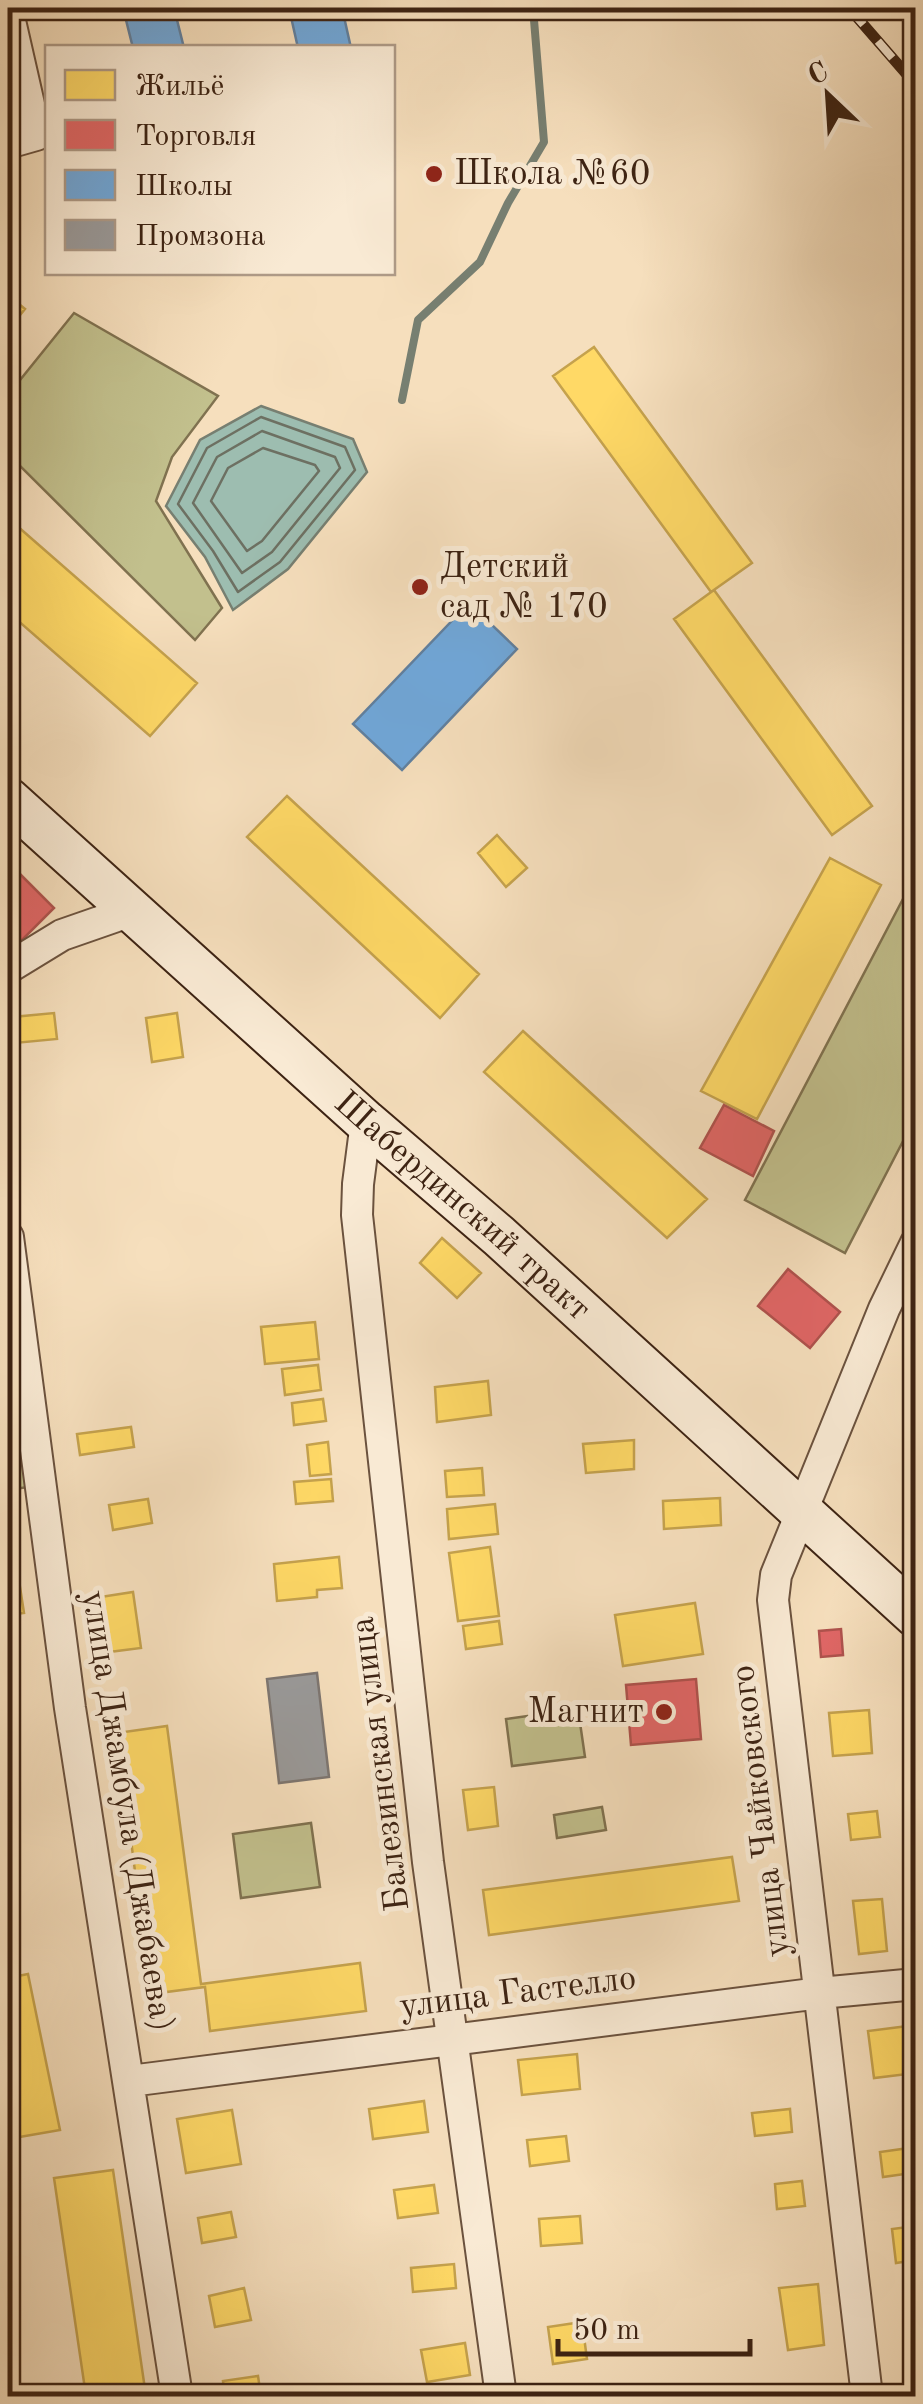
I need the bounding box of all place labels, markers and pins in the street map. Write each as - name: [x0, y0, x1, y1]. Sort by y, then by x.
- place label: Школа №60: [454, 157, 650, 192]
- marker: Школа №60: [423, 163, 445, 185]
- place label: Детский сад № 170: [440, 550, 608, 625]
- marker: Детский сад № 170: [409, 576, 431, 598]
- place label: Магнит: [528, 1695, 644, 1730]
- marker: Магнит: [653, 1701, 675, 1723]

